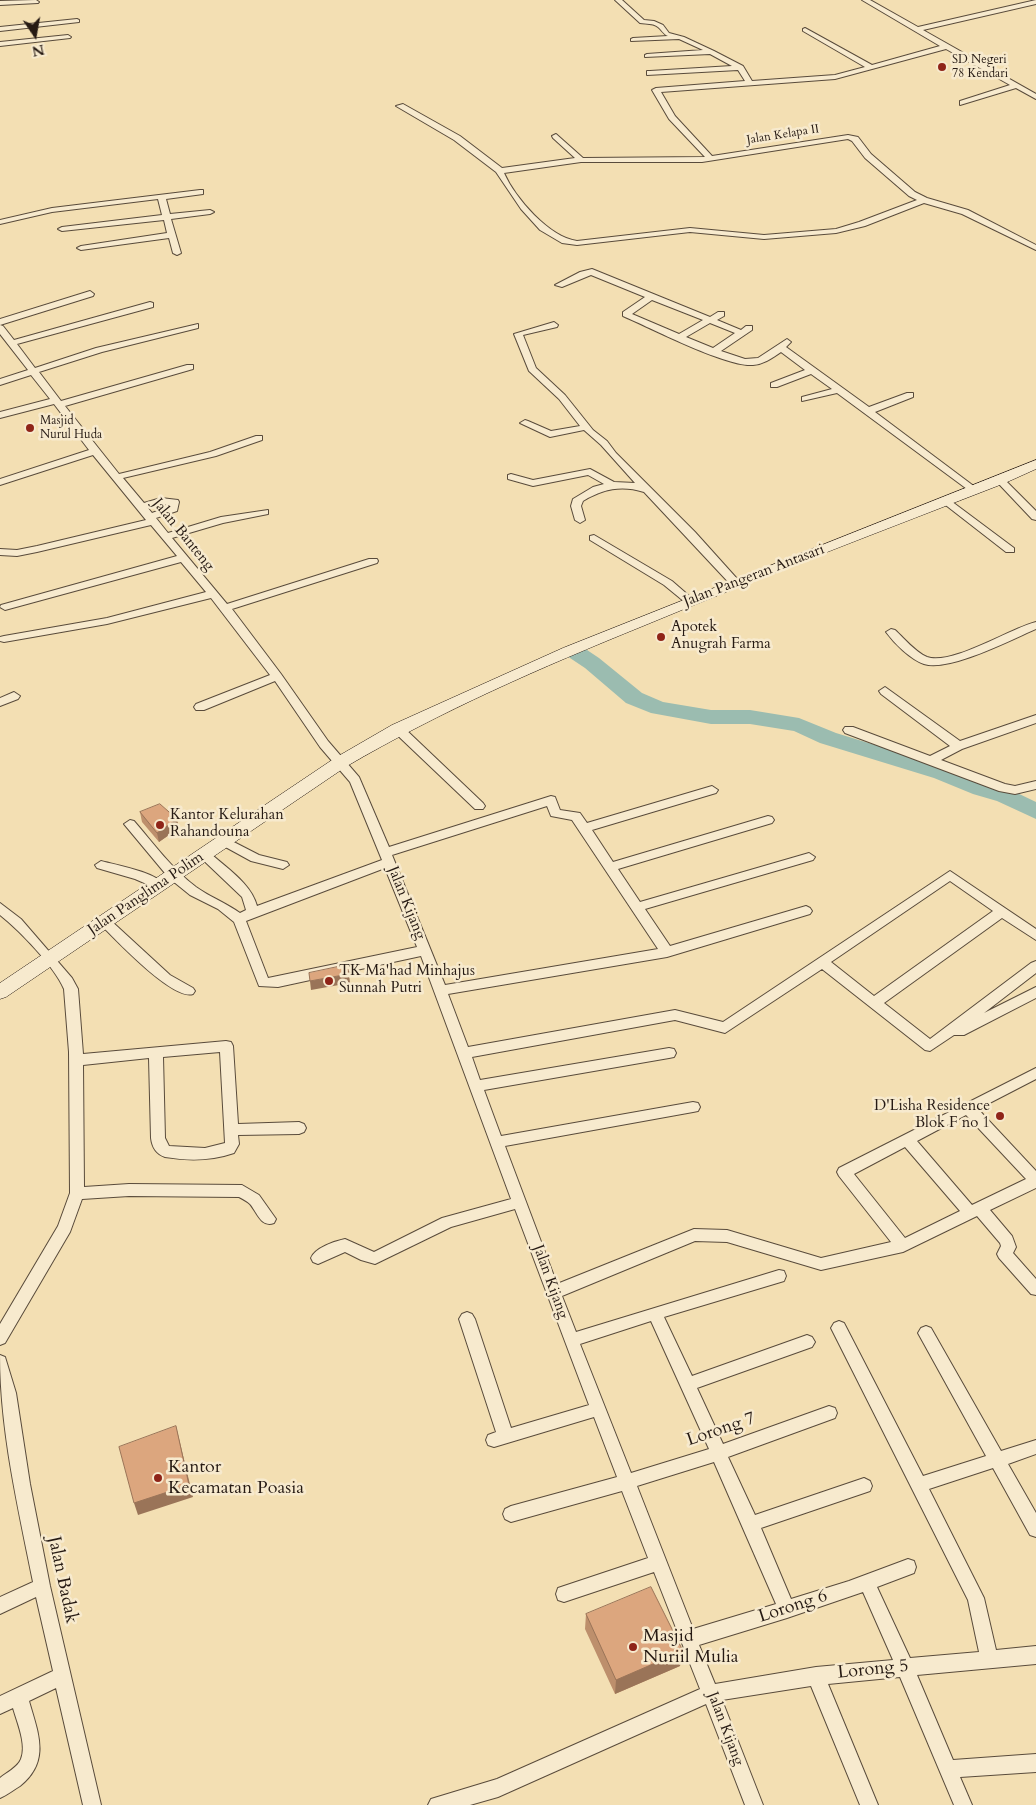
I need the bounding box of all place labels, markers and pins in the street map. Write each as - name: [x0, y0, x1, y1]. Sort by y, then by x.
- place label: SD Negeri 78 Kendari: [952, 53, 1008, 81]
- marker: SD Negeri 78 Kendari: [936, 61, 948, 73]
- place label: Masjid Nurul Huda: [40, 414, 102, 442]
- marker: Masjid Nurul Huda: [24, 422, 36, 434]
- place label: Apotek Anugrah Farma: [671, 619, 771, 654]
- marker: Apotek Anugrah Farma: [655, 631, 667, 643]
- place label: Kantor Kelurahan Rahandouna: [170, 807, 284, 842]
- marker: Kantor Kelurahan Rahandouna: [154, 819, 166, 831]
- place label: TK Ma'had Minhajus Sunnah Putri: [339, 963, 475, 998]
- marker: TK Ma'had Minhajus Sunnah Putri: [323, 975, 335, 987]
- place label: D'Lisha Residence Blok F no 1: [874, 1098, 990, 1133]
- marker: D'Lisha Residence Blok F no 1: [994, 1110, 1006, 1122]
- place label: Kantor Kecamatan Poasia: [168, 1457, 304, 1500]
- marker: Kantor Kecamatan Poasia: [152, 1472, 164, 1484]
- place label: Masjid Nuriil Mulia: [643, 1626, 739, 1668]
- marker: Masjid Nuriil Mulia: [627, 1641, 639, 1653]

